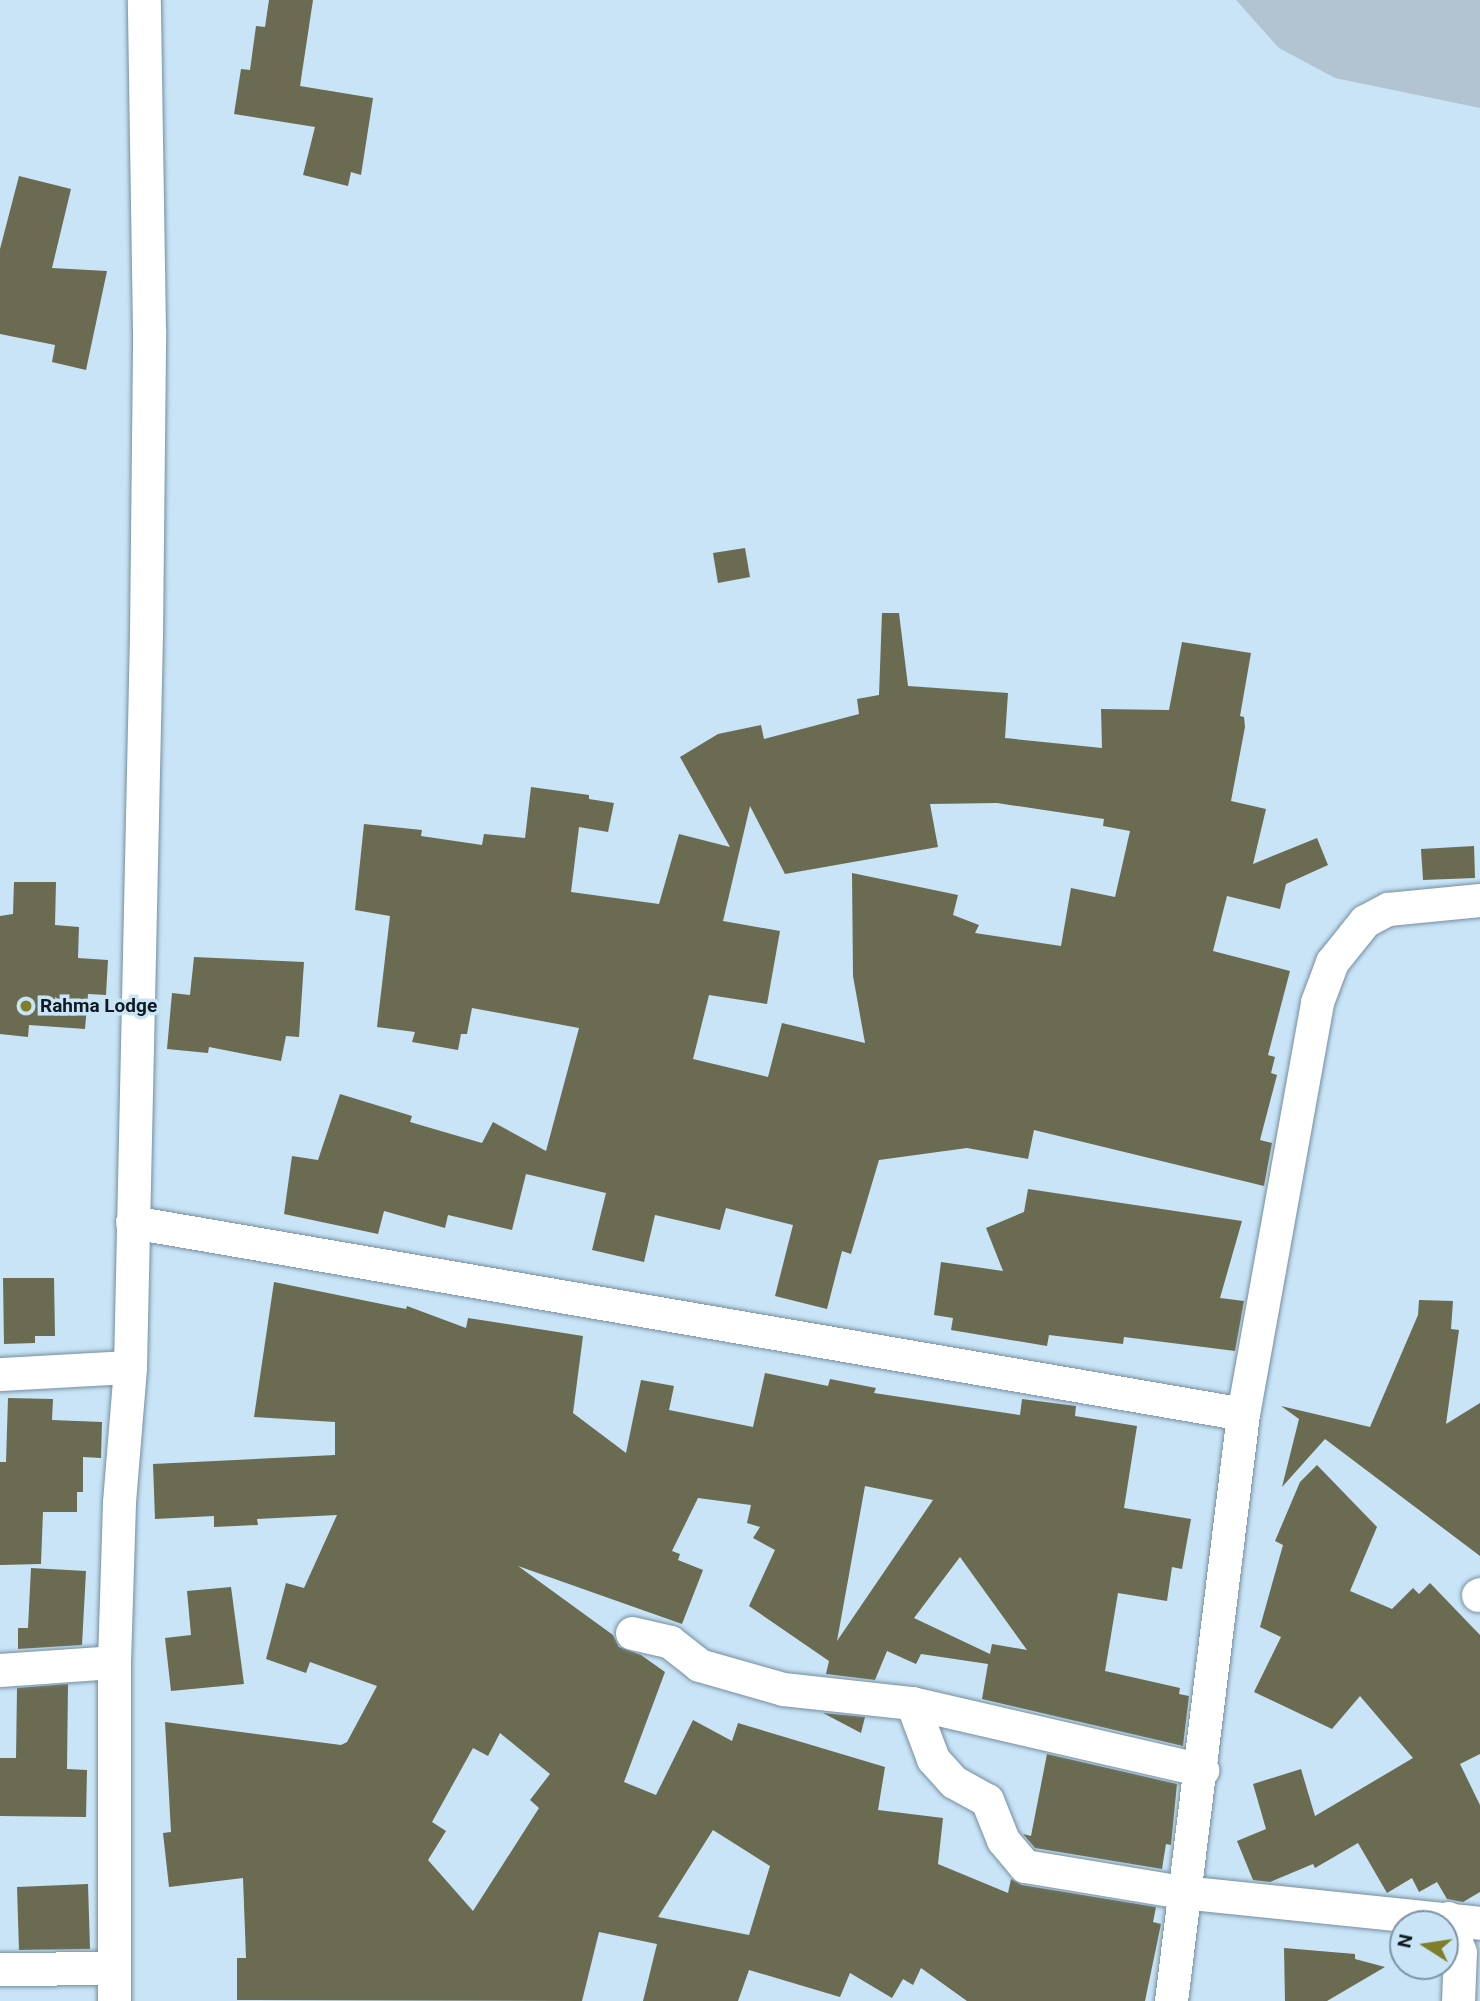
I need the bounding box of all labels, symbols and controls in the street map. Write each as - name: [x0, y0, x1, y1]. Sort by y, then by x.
- place label: Rahma Lodge: [40, 995, 157, 1017]
- marker: Rahma Lodge: [18, 998, 34, 1014]
- north arrow: [1389, 1910, 1459, 1980]
- text: N: [1392, 1932, 1418, 1950]

